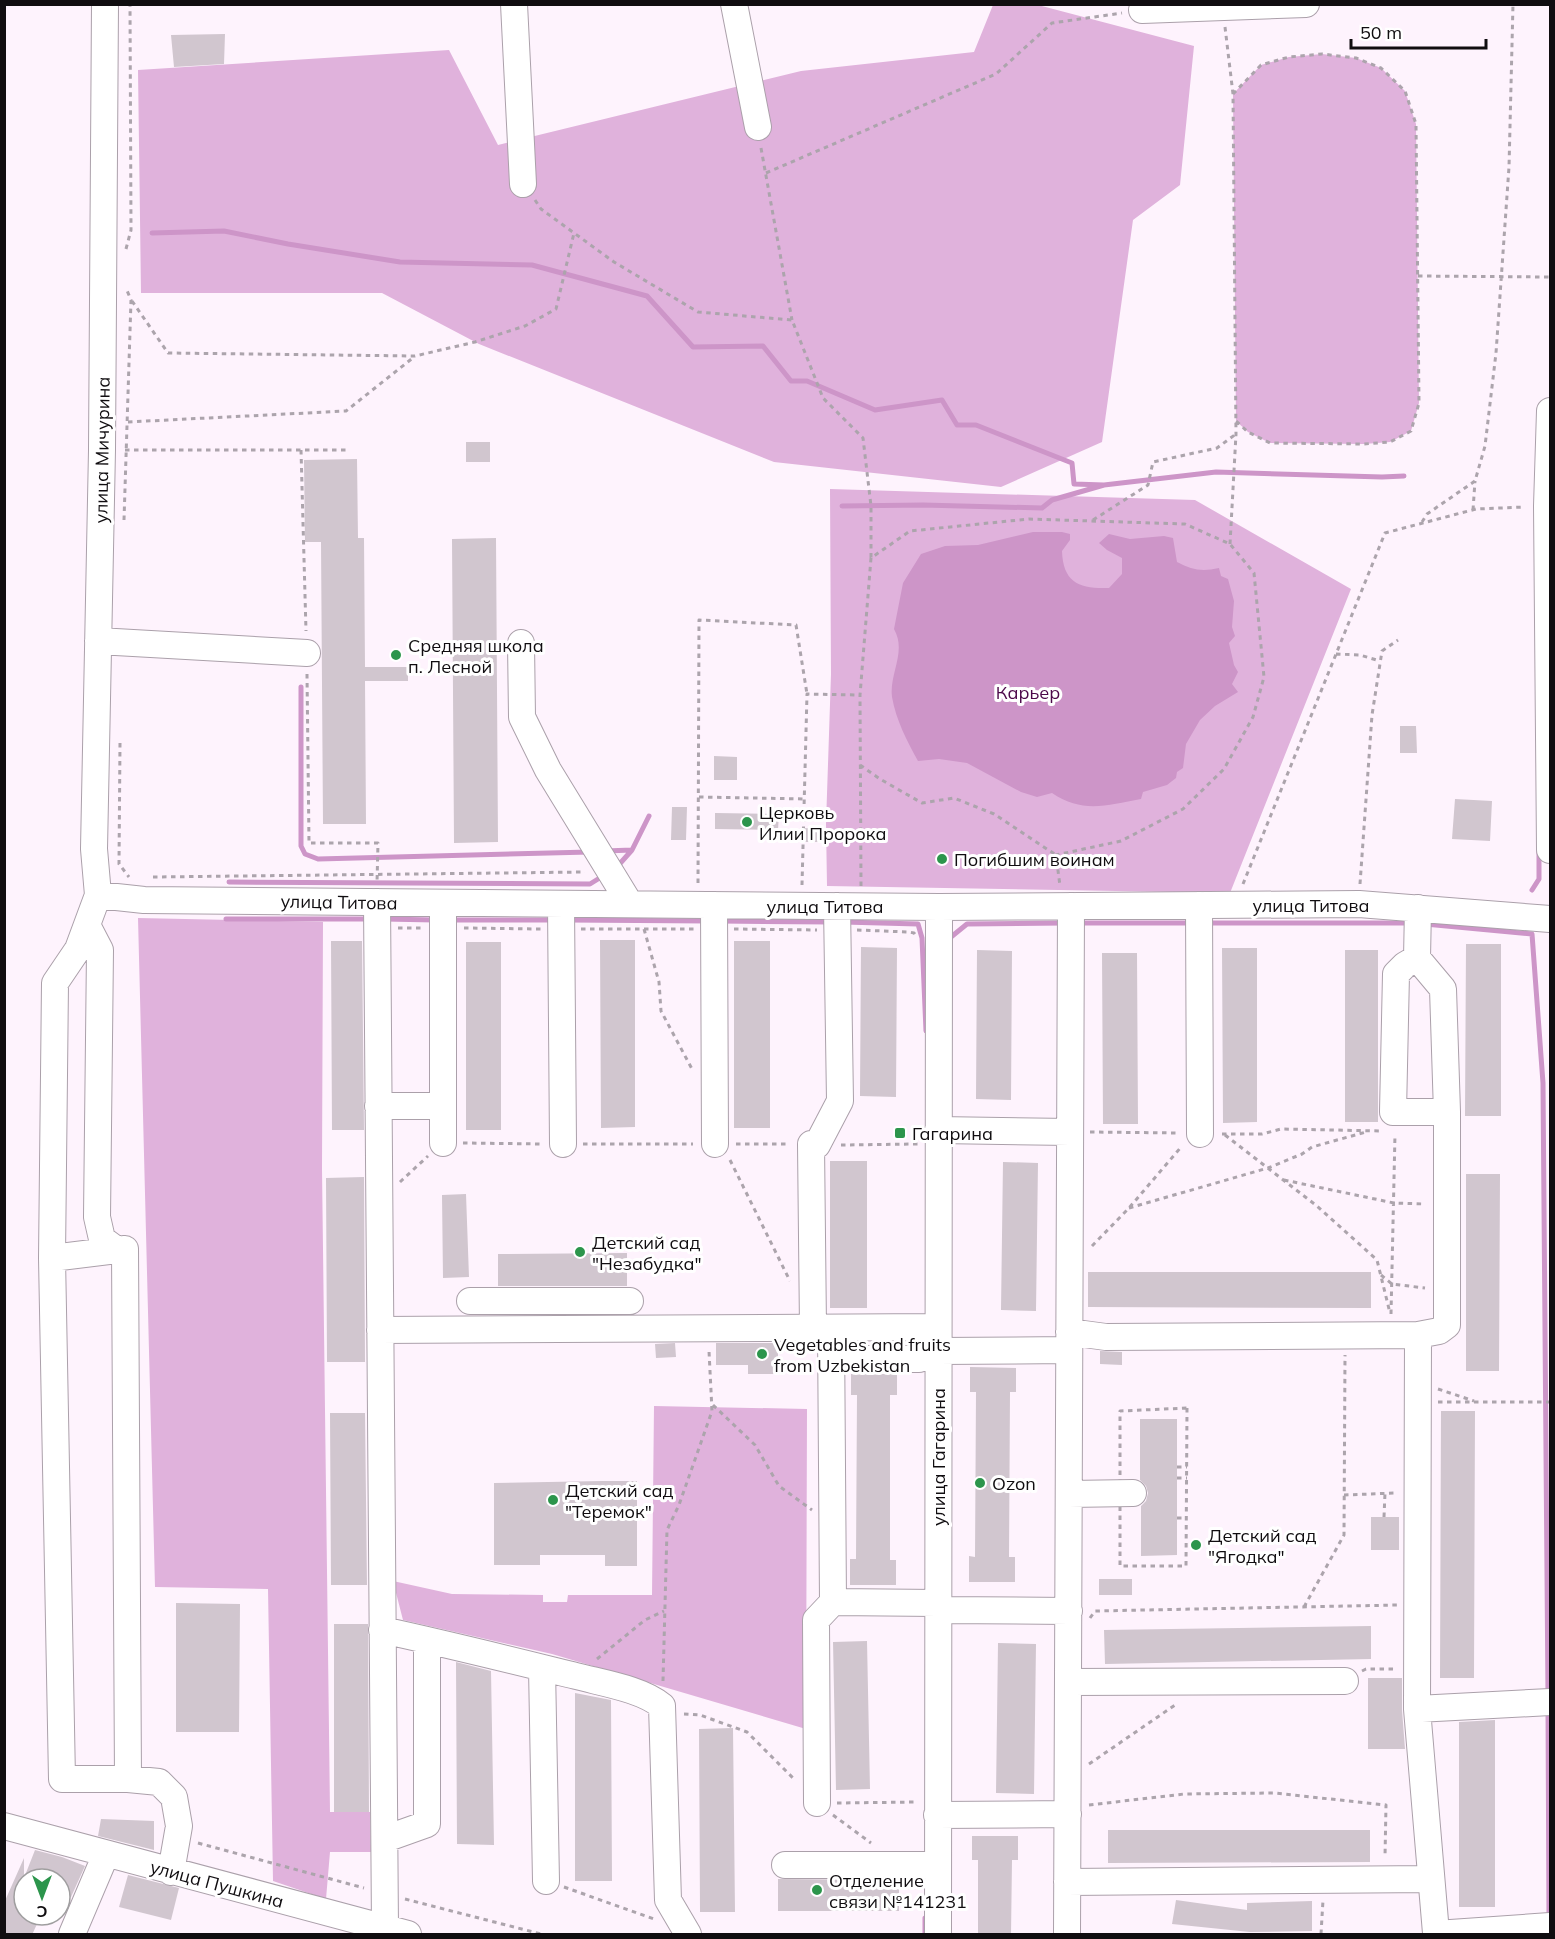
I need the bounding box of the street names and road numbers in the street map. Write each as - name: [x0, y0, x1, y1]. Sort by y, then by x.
- street label: улица Мичурина: [89, 377, 115, 523]
- street label: улица Титова: [280, 889, 398, 915]
- street label: улица Титова: [1253, 894, 1370, 917]
- street label: улица Титова: [767, 895, 884, 918]
- street label: улица Гагарина: [927, 1388, 950, 1526]
- street label: улица Пушкина: [148, 1855, 286, 1913]

